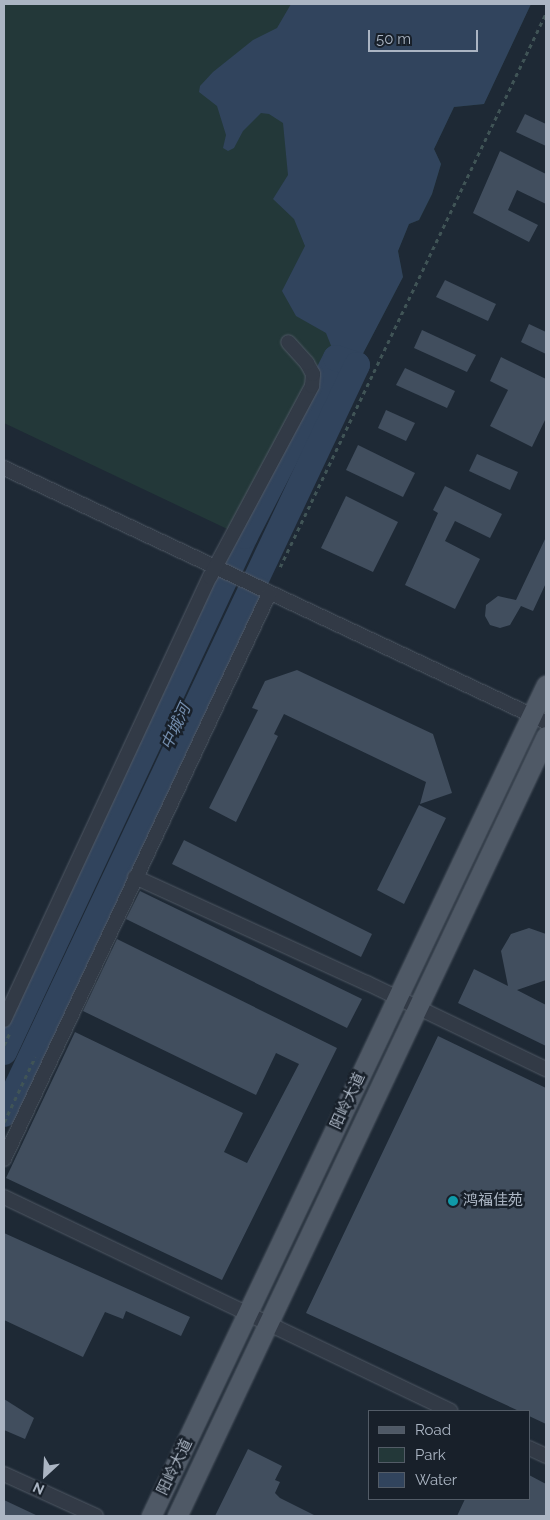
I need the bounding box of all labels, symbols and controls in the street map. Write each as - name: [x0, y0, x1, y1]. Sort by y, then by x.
- scale bar: [370, 20, 480, 52]
- text: 50 m: [376, 30, 411, 48]
- water label: 中城河: [157, 701, 195, 753]
- street label: 阳岭大道: [327, 1070, 369, 1132]
- place label: 鸿福佳苑: [463, 1192, 523, 1210]
- marker: 鸿福佳苑: [447, 1195, 459, 1207]
- legend: [368, 1410, 530, 1500]
- text: Road: [415, 1421, 451, 1439]
- street label: 阳岭大道: [154, 1436, 196, 1498]
- text: Park: [415, 1446, 446, 1464]
- north arrow: [20, 1450, 70, 1500]
- text: Water: [415, 1471, 457, 1489]
- text: N: [30, 1479, 47, 1498]

